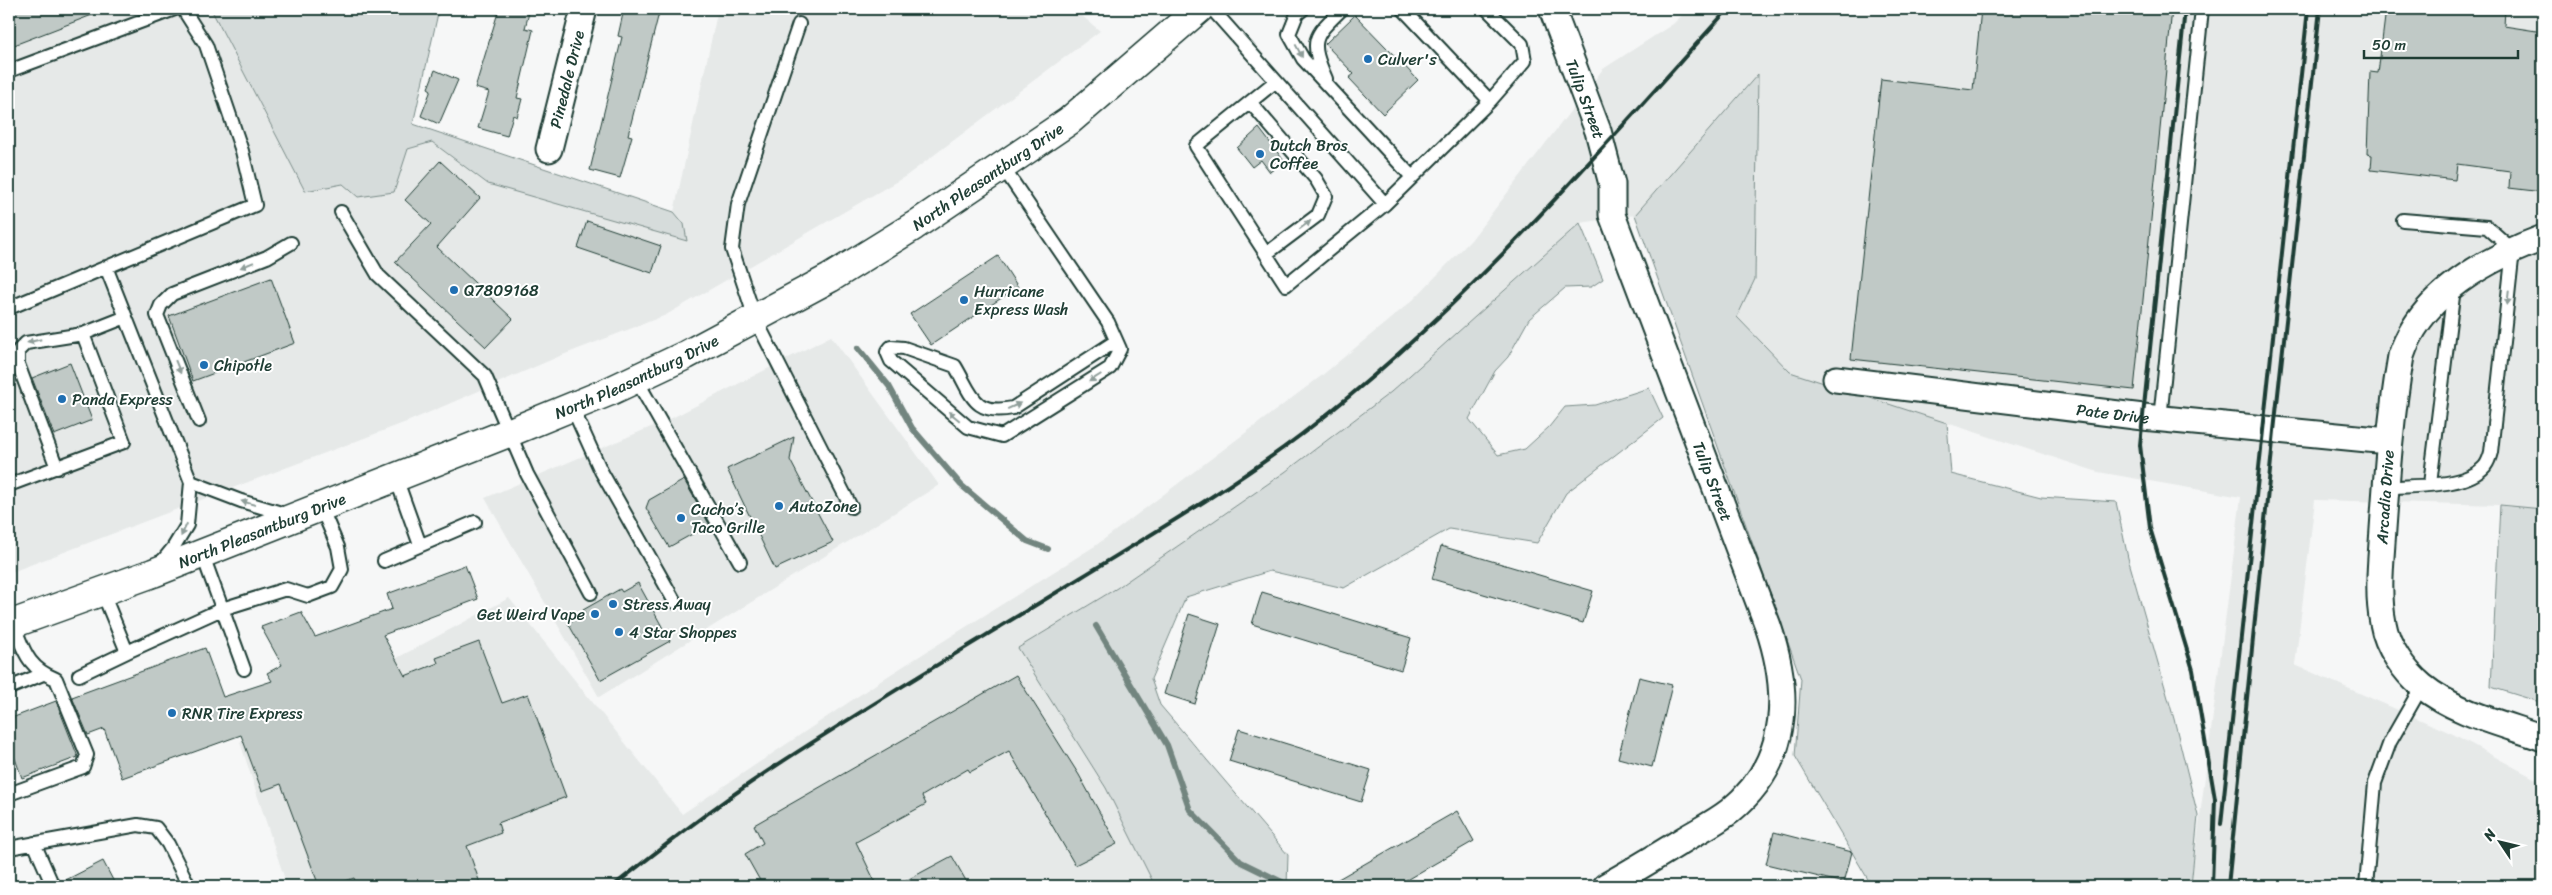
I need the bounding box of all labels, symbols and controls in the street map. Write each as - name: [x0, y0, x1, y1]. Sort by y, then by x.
- street label: Pinedale Drive: [540, 27, 593, 131]
- scale bar: [2364, 28, 2518, 60]
- text: 50 m: [2372, 32, 2407, 58]
- one-way arrow: [1295, 44, 1303, 59]
- place label: Culver's: [1378, 45, 1437, 74]
- marker: Culver's: [1362, 53, 1374, 65]
- street label: Tulip Street: [1558, 55, 1614, 142]
- street label: North Pleasantburg Drive: [906, 114, 1070, 238]
- place label: Dutch Bros Coffee: [1270, 131, 1349, 178]
- marker: Dutch Bros Coffee: [1254, 148, 1266, 160]
- one-way arrow: [1298, 219, 1311, 230]
- one-way arrow: [240, 261, 254, 269]
- place label: Q7809168: [464, 276, 539, 305]
- place label: Hurricane Express Wash: [974, 277, 1068, 324]
- marker: Q7809168: [448, 284, 460, 296]
- one-way arrow: [2504, 291, 2512, 307]
- marker: Hurricane Express Wash: [958, 294, 970, 306]
- street label: North Pleasantburg Drive: [550, 326, 724, 427]
- one-way arrow: [27, 338, 42, 346]
- place label: Chipotle: [214, 351, 272, 380]
- marker: Chipotle: [198, 359, 210, 371]
- one-way arrow: [174, 360, 182, 374]
- one-way arrow: [1088, 373, 1101, 382]
- place label: Panda Express: [72, 385, 173, 414]
- marker: Panda Express: [56, 393, 68, 405]
- street label: Pate Drive: [2075, 394, 2151, 432]
- one-way arrow: [1007, 401, 1021, 409]
- one-way arrow: [948, 410, 961, 421]
- street label: Tulip Street: [1685, 437, 1741, 526]
- street label: Arcadia Drive: [2367, 449, 2403, 546]
- street label: North Pleasantburg Drive: [173, 484, 350, 576]
- place label: AutoZone: [788, 492, 857, 521]
- place label: Cucho’s Taco Grille: [691, 495, 765, 542]
- one-way arrow: [241, 499, 256, 507]
- marker: AutoZone: [773, 500, 785, 512]
- marker: Cucho’s Taco Grille: [675, 512, 687, 524]
- one-way arrow: [179, 522, 188, 537]
- place label: Stress Away: [623, 590, 711, 619]
- marker: Stress Away: [607, 598, 619, 610]
- place label: Get Weird Vape: [477, 600, 585, 629]
- marker: Get Weird Vape: [589, 608, 601, 620]
- place label: 4 Star Shoppes: [629, 618, 737, 647]
- marker: 4 Star Shoppes: [613, 626, 625, 638]
- place label: RNR Tire Express: [182, 699, 303, 728]
- marker: RNR Tire Express: [166, 707, 178, 719]
- north arrow: [2474, 818, 2524, 868]
- text: N: [2476, 823, 2503, 847]

